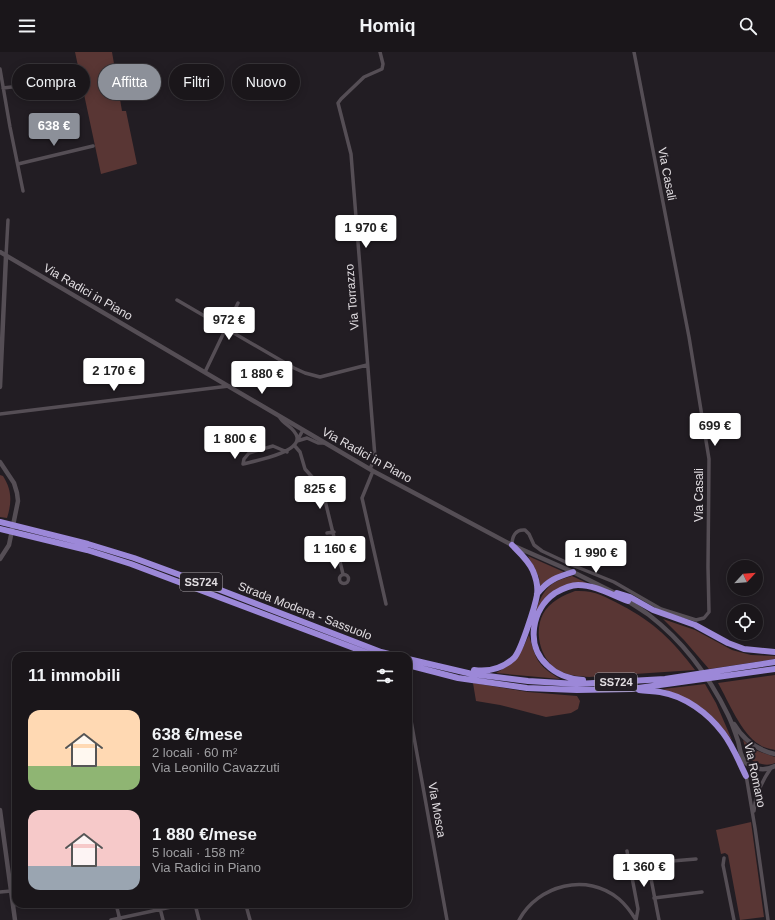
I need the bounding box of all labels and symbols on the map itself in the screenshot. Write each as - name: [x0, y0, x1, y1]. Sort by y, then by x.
- pin: 638 €: [26, 113, 82, 147]
- street label: Via Casali: [655, 146, 679, 202]
- pin: 1 970 €: [329, 215, 403, 249]
- street label: Via Radici in Piano: [41, 261, 135, 323]
- street label: Via Torrazzo: [342, 263, 362, 331]
- pin: 972 €: [201, 307, 257, 341]
- pin: 2 170 €: [77, 358, 151, 392]
- pin: 1 880 €: [225, 361, 299, 395]
- pin: 699 €: [687, 413, 743, 447]
- street label: Via Radici in Piano: [320, 425, 415, 486]
- pin: 1 800 €: [198, 426, 272, 460]
- street label: Via Casali: [692, 468, 706, 522]
- pin: 825 €: [292, 476, 348, 510]
- pin: 1 160 €: [298, 536, 372, 570]
- pin: 1 990 €: [559, 540, 633, 574]
- north arrow: [727, 560, 763, 596]
- road number: SS724: [180, 573, 222, 591]
- street label: Strada Modena - Sassuolo: [236, 579, 374, 643]
- road number: SS724: [595, 673, 637, 691]
- street label: Via Romano: [741, 741, 769, 809]
- street label: Via Mosca: [425, 781, 449, 839]
- pin: 1 360 €: [607, 854, 681, 888]

